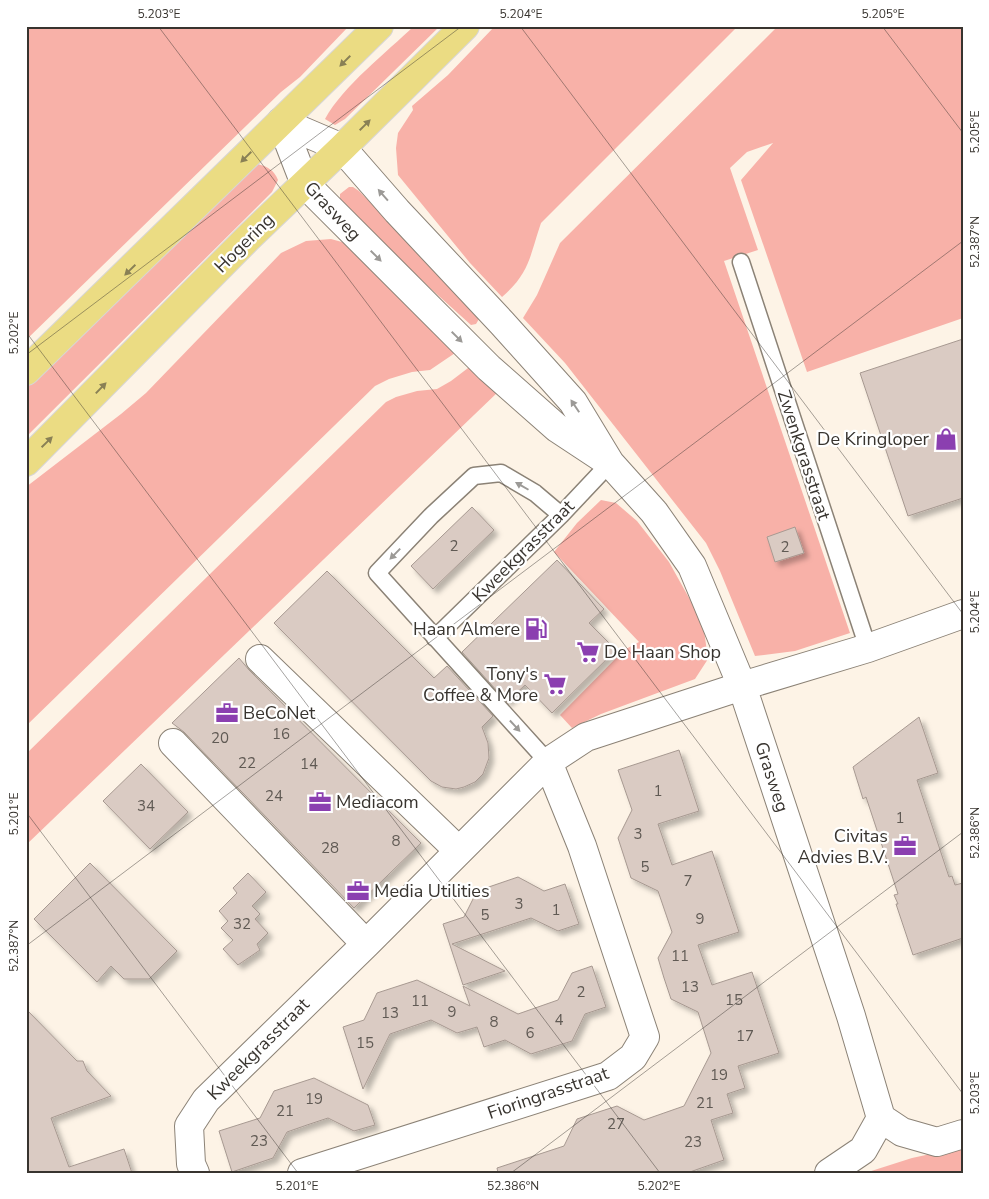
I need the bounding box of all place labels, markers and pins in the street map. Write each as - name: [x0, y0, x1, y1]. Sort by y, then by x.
- shop icon: De Kringloper: [933, 426, 959, 452]
- place label: De Kringloper: [817, 427, 930, 451]
- fuel station icon: Haan Almere: [523, 616, 549, 642]
- place label: Haan Almere: [413, 617, 520, 641]
- supermarket icon: De Haan Shop: [575, 639, 601, 665]
- place label: De Haan Shop: [604, 640, 721, 664]
- place label: Tony's Coffee & More: [423, 662, 538, 707]
- supermarket icon: Tony's Coffee & More: [542, 671, 568, 697]
- office icon: BeCoNet: [214, 700, 240, 726]
- place label: BeCoNet: [243, 701, 316, 725]
- office icon: Mediacom: [307, 789, 333, 815]
- place label: Mediacom: [336, 790, 419, 814]
- place label: Civitas Advies B.V.: [797, 824, 888, 869]
- office icon: Civitas Advies B.V.: [892, 833, 918, 859]
- office icon: Media Utilities: [345, 878, 371, 904]
- place label: Media Utilities: [374, 879, 490, 903]

